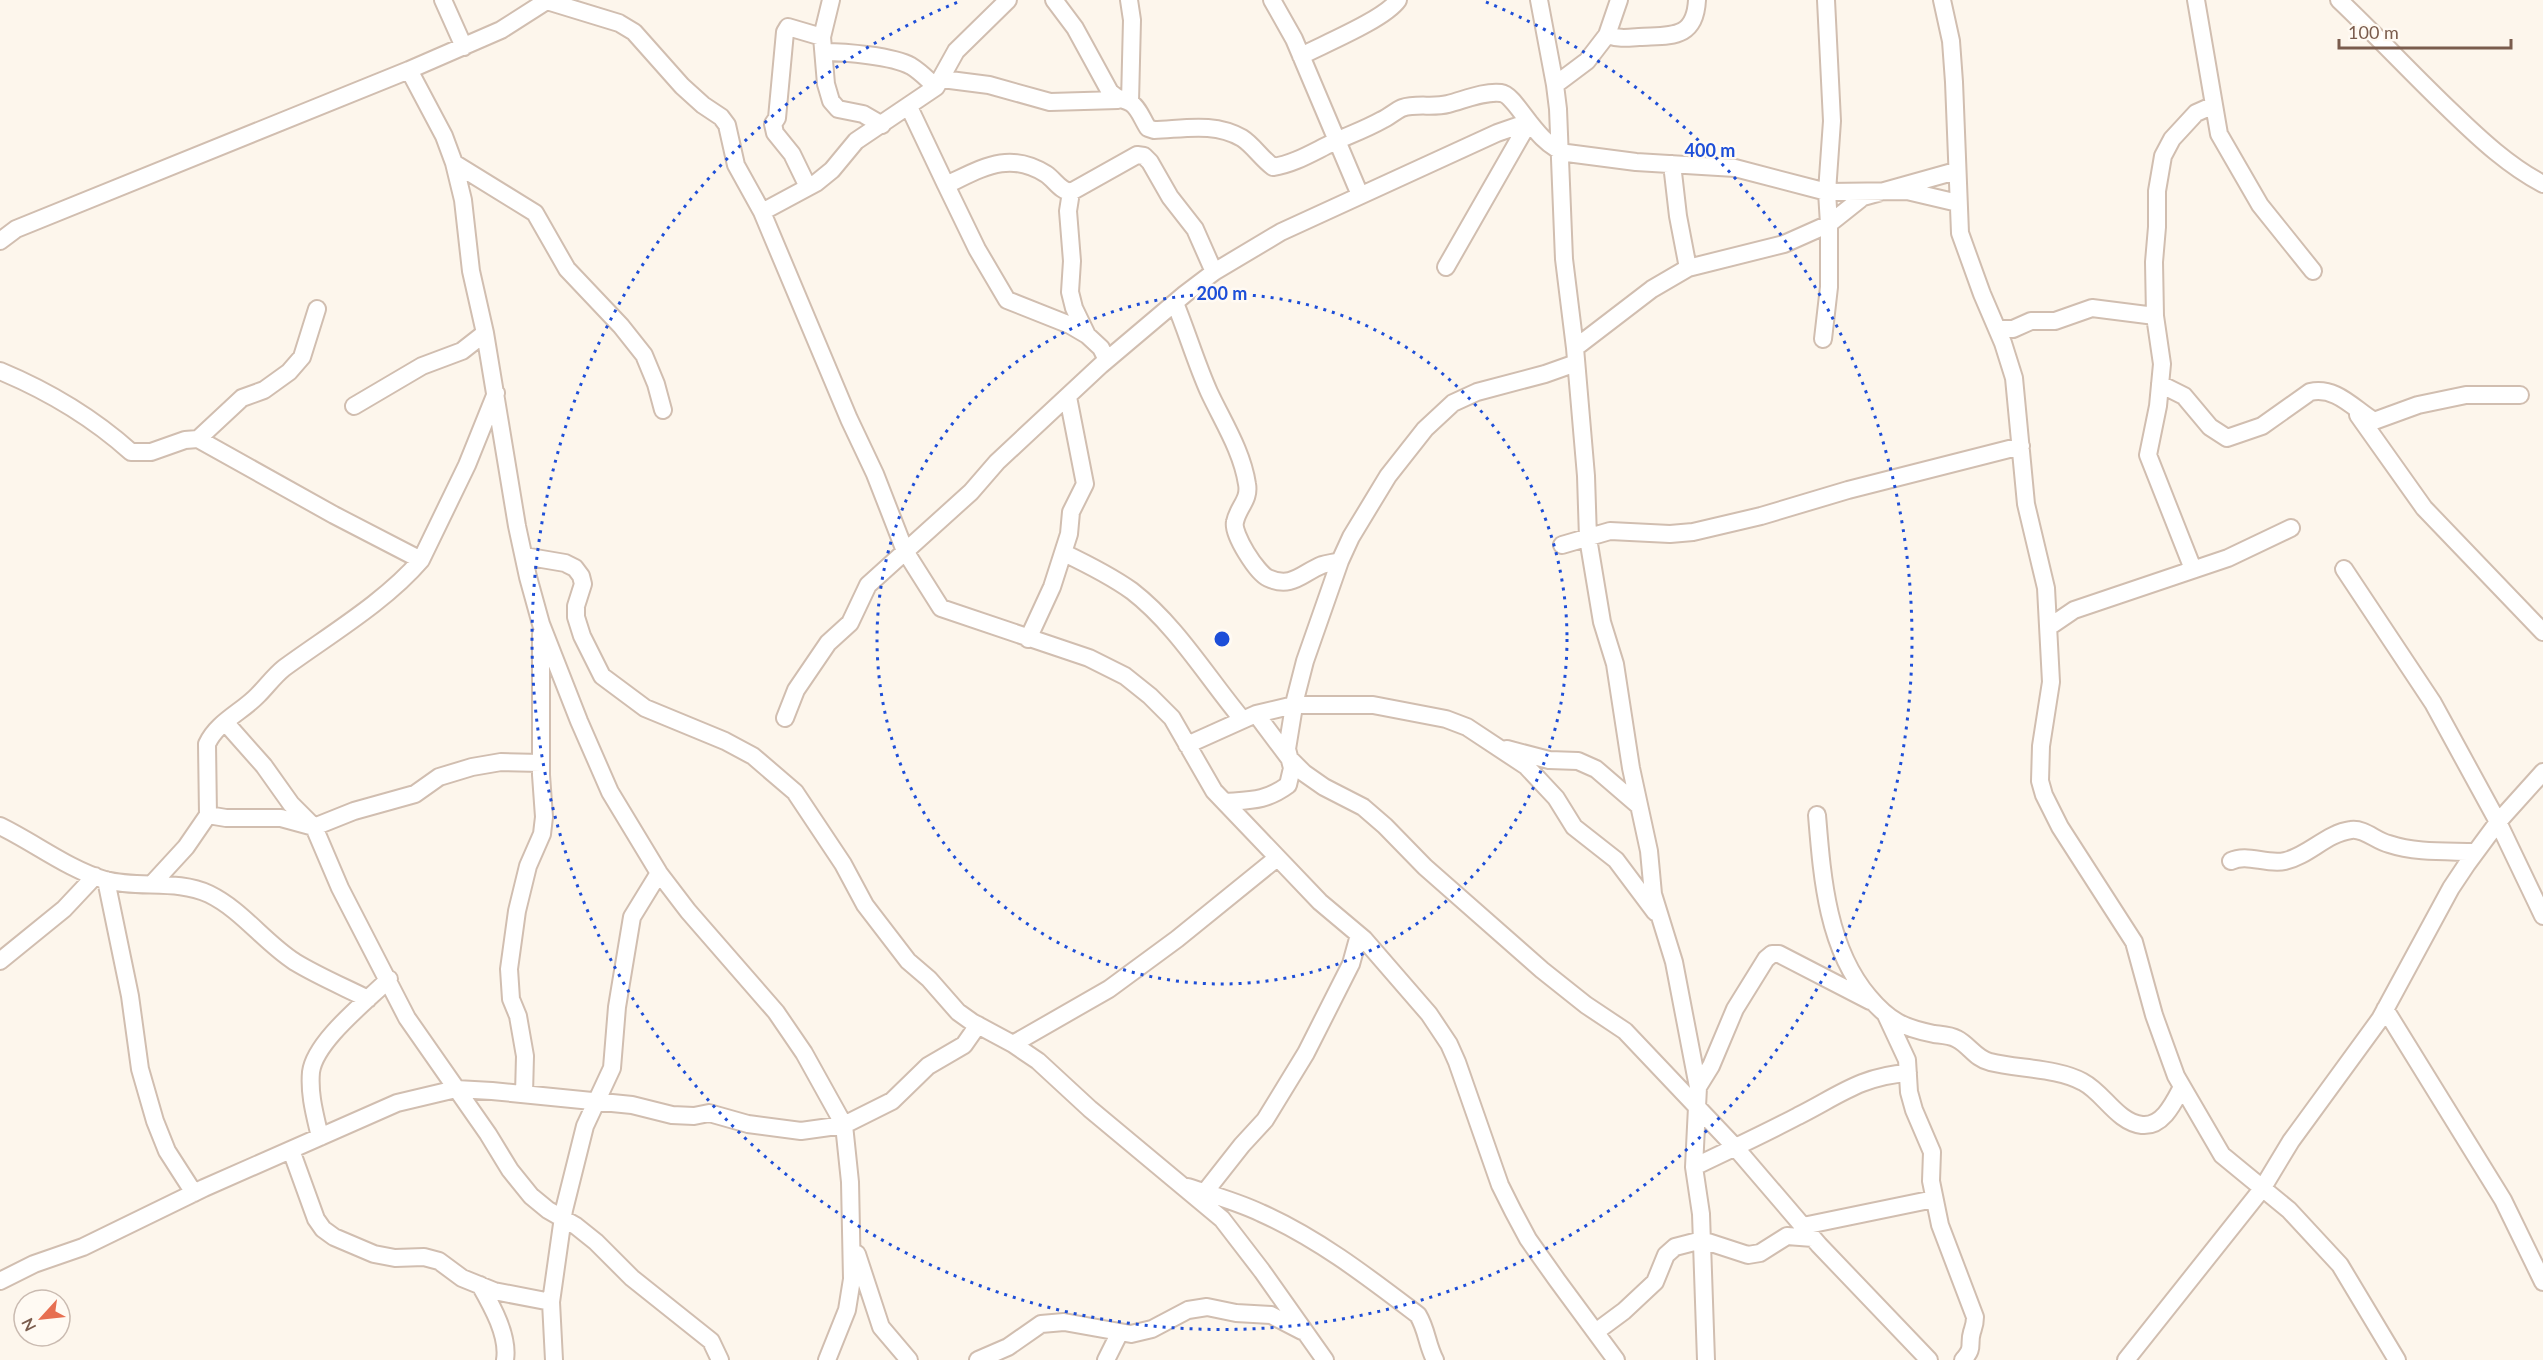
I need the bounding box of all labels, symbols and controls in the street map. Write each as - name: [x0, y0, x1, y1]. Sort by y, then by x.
- scale bar: [2339, 12, 2512, 50]
- text: 100 m: [2348, 21, 2399, 43]
- text: 400 m: [1685, 139, 1735, 161]
- text: 200 m: [1197, 282, 1247, 304]
- centre of rings: [1212, 629, 1232, 649]
- north arrow: [12, 1288, 72, 1348]
- text: N: [17, 1315, 39, 1335]

